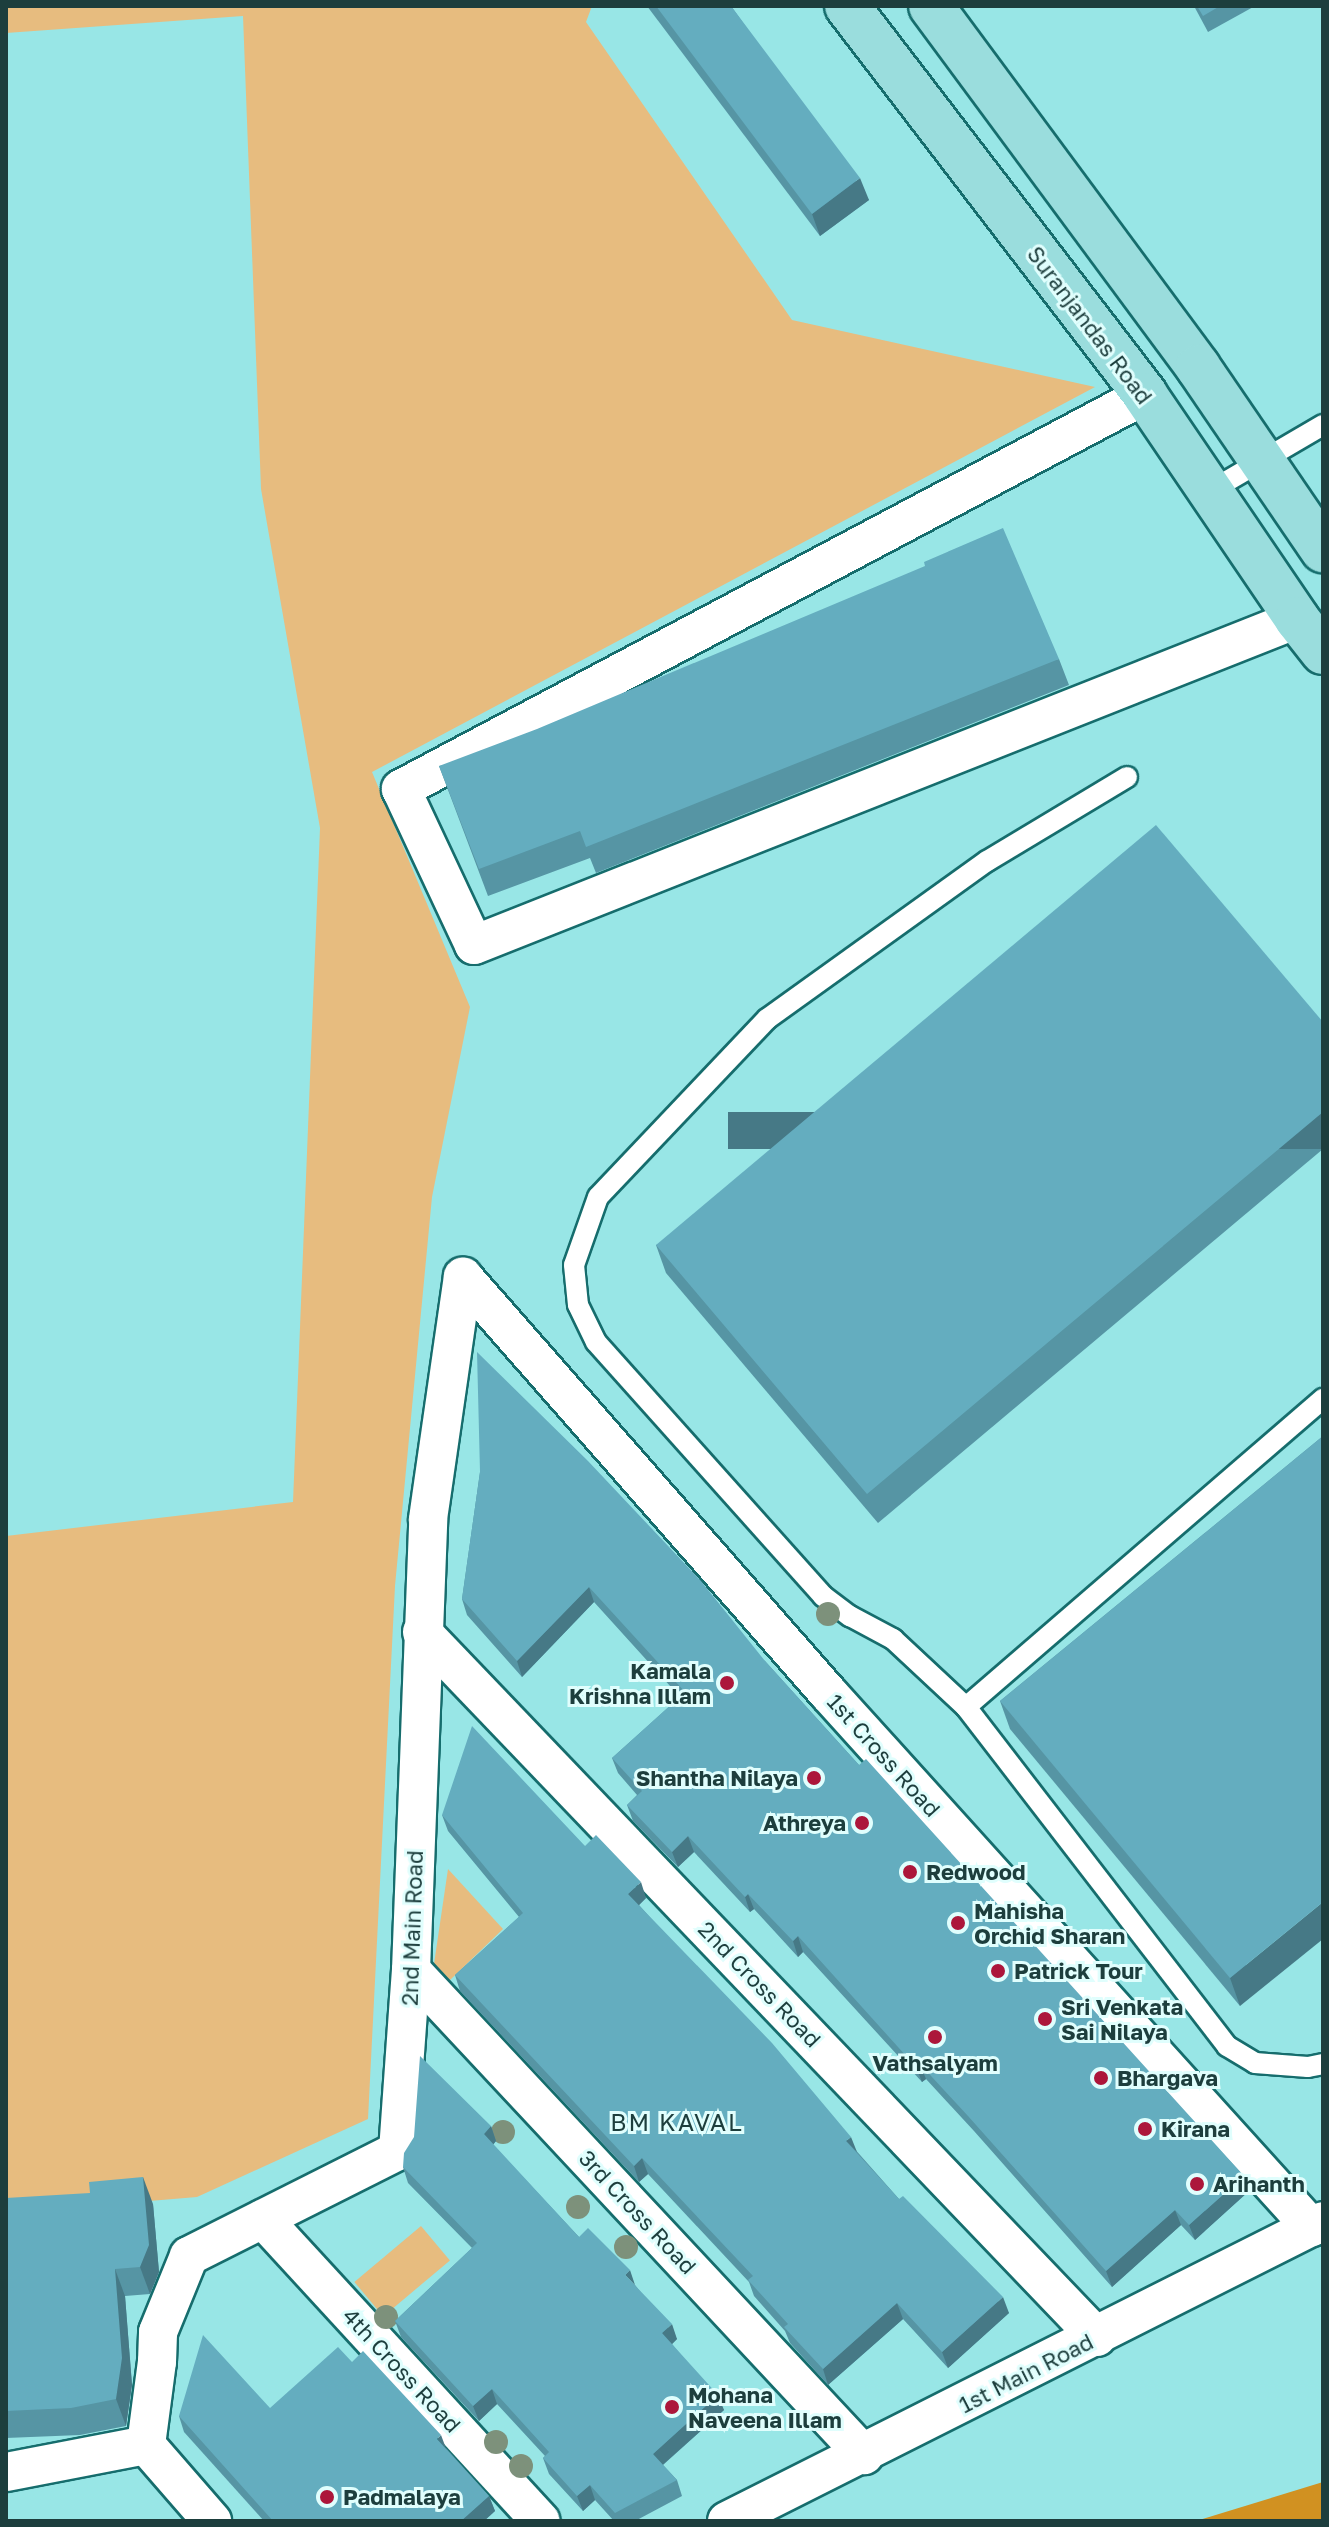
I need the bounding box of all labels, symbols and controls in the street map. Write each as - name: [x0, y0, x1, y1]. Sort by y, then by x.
- street label: Suranjandas Road: [1022, 241, 1158, 409]
- place label: Kamala Krishna Illam: [569, 1657, 711, 1708]
- marker: Kamala Krishna Illam: [718, 1674, 736, 1692]
- street label: 1st Cross Road: [822, 1688, 946, 1822]
- place label: Shantha Nilaya: [636, 1765, 798, 1791]
- marker: Shantha Nilaya: [805, 1769, 823, 1787]
- place label: Athreya: [763, 1810, 846, 1836]
- marker: Athreya: [853, 1814, 871, 1832]
- street label: 2nd Main Road: [396, 1850, 428, 2006]
- place label: Redwood: [926, 1859, 1026, 1885]
- marker: Redwood: [901, 1863, 919, 1881]
- place label: Mahisha Orchid Sharan: [974, 1897, 1125, 1948]
- marker: Mahisha Orchid Sharan: [949, 1914, 967, 1932]
- street label: 2nd Cross Road: [693, 1916, 827, 2052]
- place label: Patrick Tour: [1014, 1958, 1143, 1984]
- marker: Patrick Tour: [989, 1962, 1007, 1980]
- place label: Sri Venkata Sai Nilaya: [1061, 1993, 1183, 2044]
- marker: Sri Venkata Sai Nilaya: [1036, 2010, 1054, 2028]
- marker: Vathsalyam: [926, 2028, 944, 2046]
- place label: Vathsalyam: [872, 2050, 998, 2076]
- place label: Bhargava: [1117, 2065, 1218, 2091]
- marker: Bhargava: [1092, 2069, 1110, 2087]
- district label: BM KAVAL: [610, 2108, 744, 2136]
- place label: Kirana: [1161, 2116, 1230, 2142]
- marker: Kirana: [1136, 2120, 1154, 2138]
- street label: 3rd Cross Road: [574, 2145, 702, 2279]
- place label: Arihanth: [1213, 2171, 1305, 2197]
- marker: Arihanth: [1188, 2175, 1206, 2193]
- street label: 4th Cross Road: [338, 2302, 466, 2438]
- street label: 1st Main Road: [955, 2328, 1097, 2418]
- place label: Mohana Naveena Illam: [688, 2381, 842, 2432]
- marker: Mohana Naveena Illam: [663, 2398, 681, 2416]
- place label: Padmalaya: [343, 2484, 461, 2510]
- marker: Padmalaya: [318, 2488, 336, 2506]

